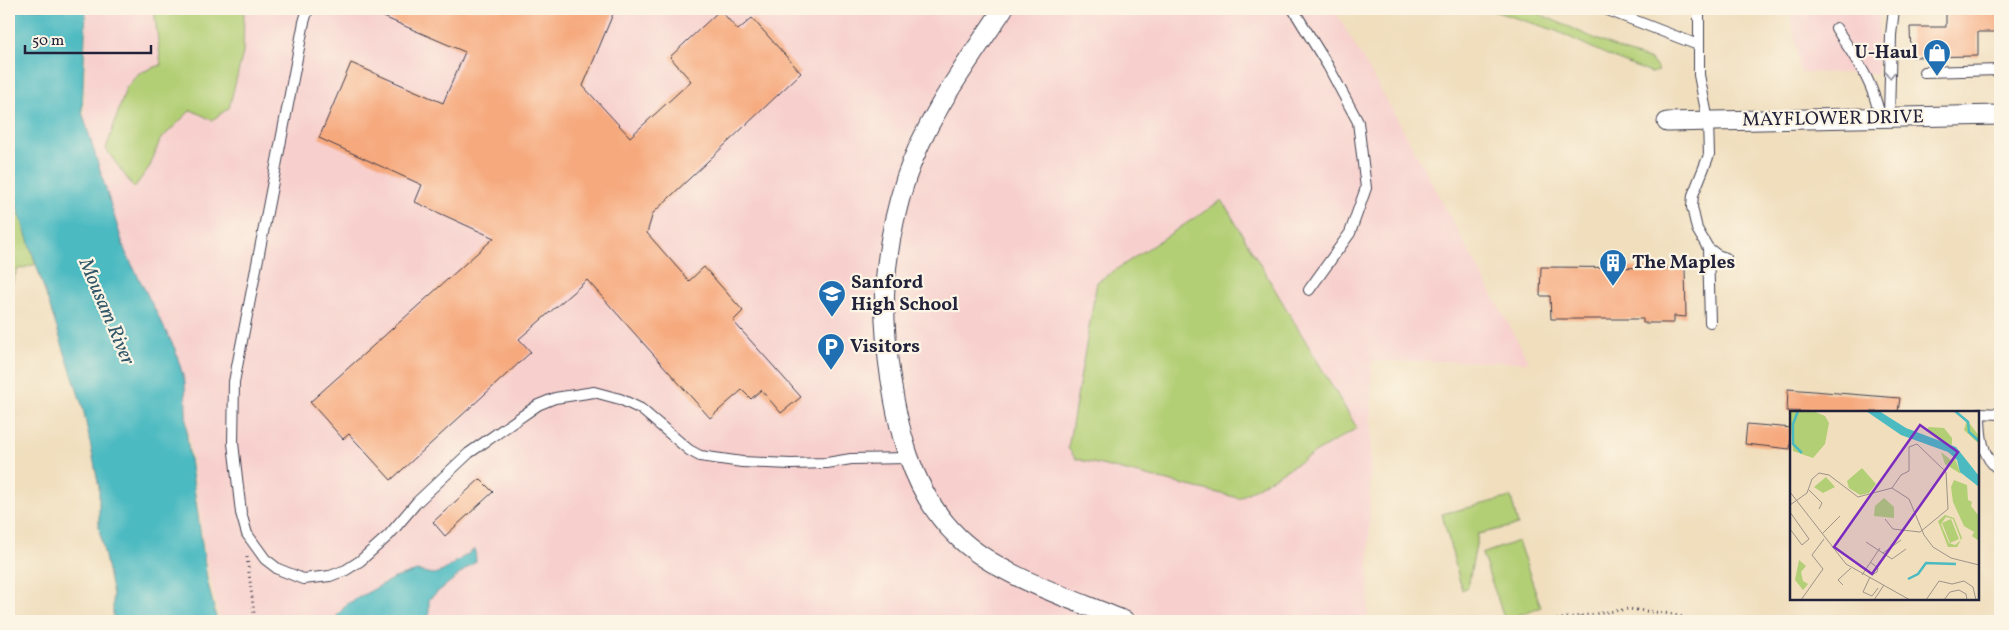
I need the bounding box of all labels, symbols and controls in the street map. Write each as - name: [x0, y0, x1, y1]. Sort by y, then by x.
- scale bar: [25, 22, 151, 54]
- text: 50 m: [32, 31, 64, 52]
- shop icon: U-Haul: [1922, 38, 1952, 77]
- place label: U-Haul: [1854, 40, 1918, 66]
- one-way arrow: [1885, 72, 1895, 79]
- street label: MAYFLOWER DRIVE: [1742, 104, 1924, 134]
- building icon: The Maples: [1598, 248, 1628, 287]
- place label: The Maples: [1632, 250, 1735, 276]
- water label: Mousam River: [71, 253, 141, 370]
- place label: Sanford High School: [851, 270, 959, 318]
- school or university icon: Sanford High School: [817, 279, 847, 318]
- parking icon: Visitors: [816, 332, 846, 371]
- place label: Visitors: [850, 334, 920, 360]
- inset map: [1790, 411, 1979, 600]

